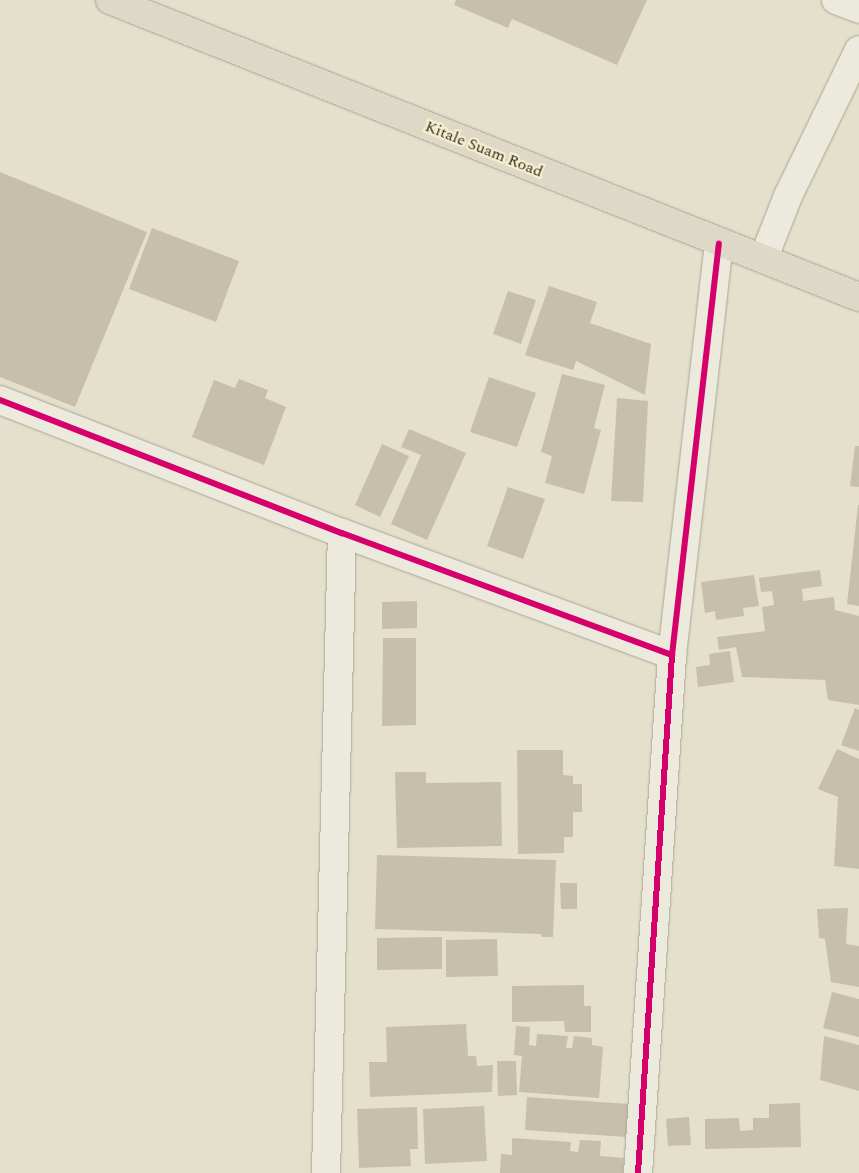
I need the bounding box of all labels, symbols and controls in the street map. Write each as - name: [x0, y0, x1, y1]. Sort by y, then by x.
- street label: Kitale Suam Road: [422, 117, 546, 181]

